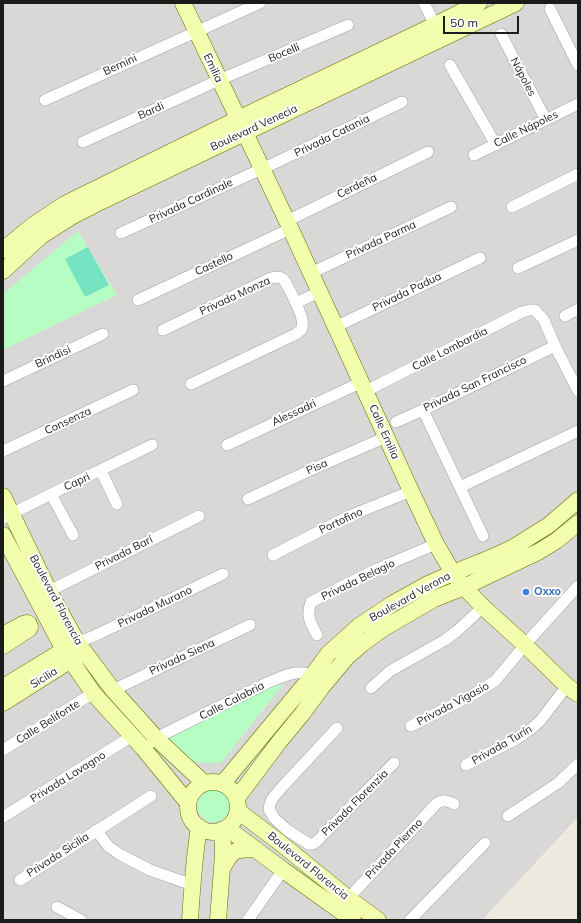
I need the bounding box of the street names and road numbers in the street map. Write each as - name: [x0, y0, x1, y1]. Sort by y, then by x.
- street label: Bocelli: [266, 40, 302, 66]
- street label: Bernini: [101, 51, 139, 79]
- street label: Emilia: [201, 51, 225, 85]
- street label: Nápoles: [507, 55, 539, 99]
- street label: Bardi: [136, 99, 166, 123]
- street label: Boulevard Venecia: [208, 102, 300, 154]
- street label: Calle Nápoles: [492, 108, 560, 150]
- street label: Privada Catania: [292, 112, 372, 160]
- street label: Cerdeña: [335, 171, 379, 201]
- street label: Privada Cardinale: [147, 176, 235, 226]
- street label: Privada Parma: [344, 218, 418, 262]
- street label: Castello: [193, 249, 235, 279]
- street label: Privada Padua: [370, 270, 444, 314]
- street label: Privada Monza: [198, 274, 272, 318]
- street label: Calle Lombardia: [410, 324, 490, 374]
- street label: Brindisi: [33, 343, 73, 371]
- street label: Privada San Francisco: [421, 353, 529, 415]
- street label: Alessadri: [270, 397, 318, 429]
- street label: Calle Emilia: [366, 403, 402, 461]
- street label: Consenza: [43, 404, 93, 438]
- street label: Pisa: [304, 457, 330, 477]
- street label: Capri: [62, 470, 92, 494]
- street label: Portofino: [317, 505, 365, 537]
- street label: Privada Barí: [93, 533, 155, 573]
- street label: Boulevard Florencia: [27, 553, 85, 647]
- street label: Privada Belagio: [319, 556, 397, 604]
- street label: Boulevard Verona: [367, 569, 453, 625]
- street label: Privada Murano: [116, 583, 194, 631]
- street label: Privada Siena: [147, 636, 217, 678]
- street label: Sicilia: [28, 665, 60, 691]
- street label: Calle Calabria: [197, 679, 267, 723]
- street label: Privada Vigasio: [415, 679, 491, 729]
- street label: Calle Belifonte: [14, 697, 82, 747]
- street label: Privada Turín: [470, 722, 534, 768]
- street label: Privada Lavagno: [28, 749, 108, 805]
- street label: Privada Florenzia: [319, 767, 391, 839]
- street label: Privada Plermo: [363, 816, 425, 882]
- street label: Boulevard Florencia: [265, 829, 351, 903]
- street label: Privada Sicilia: [24, 830, 92, 880]

